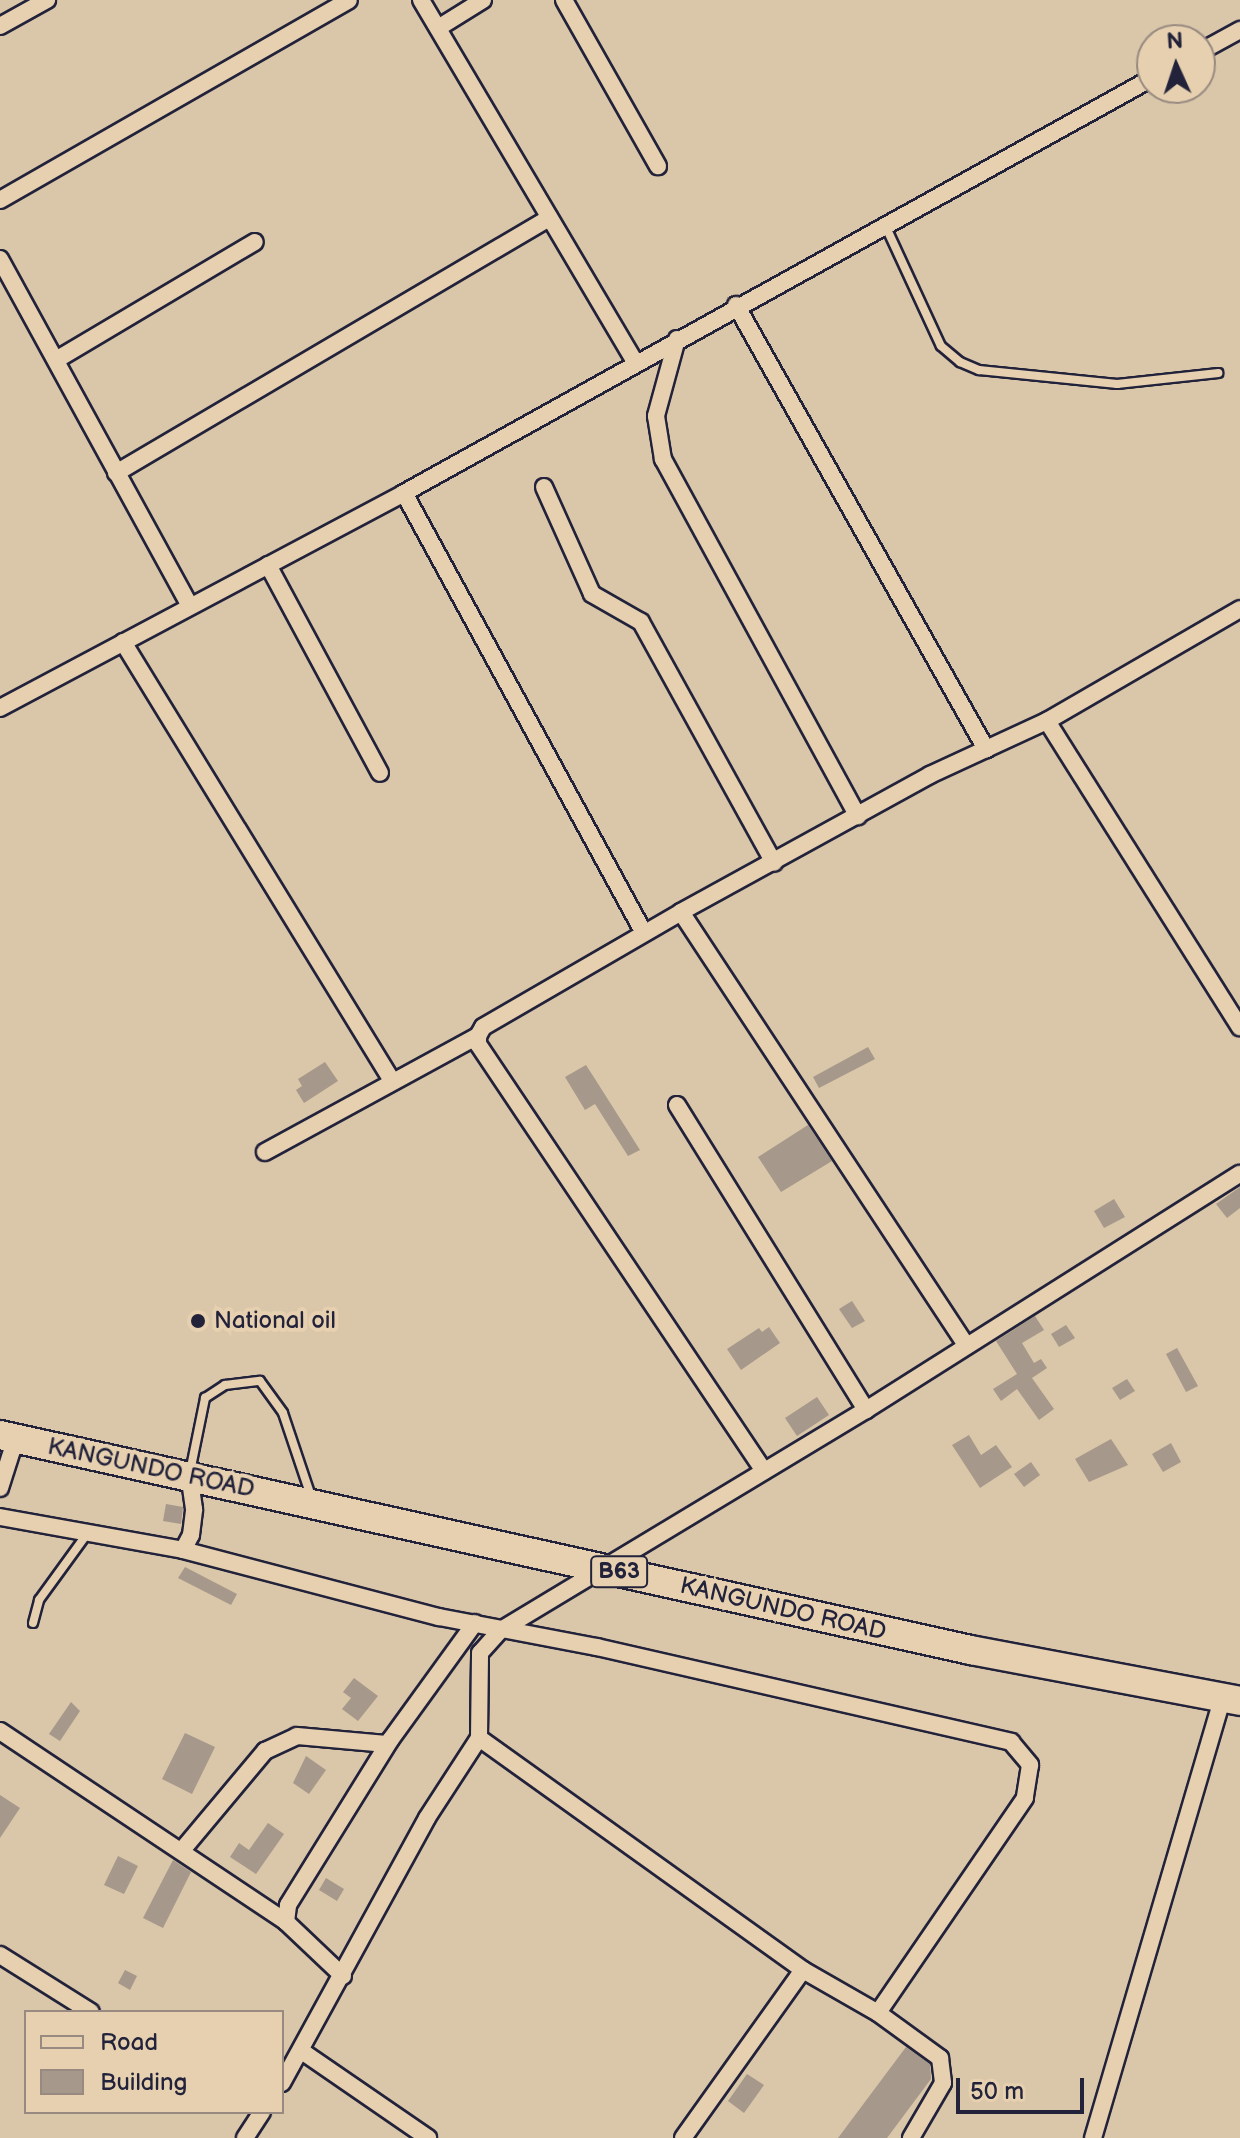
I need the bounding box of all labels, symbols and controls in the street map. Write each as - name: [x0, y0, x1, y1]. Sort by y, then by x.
- north arrow: [1136, 24, 1216, 104]
- text: N: [1166, 28, 1184, 55]
- place label: National oil: [214, 1307, 336, 1335]
- marker: National oil: [189, 1312, 207, 1330]
- street label: KANGUNDO ROAD: [45, 1432, 257, 1504]
- road number: B63: [589, 1554, 649, 1590]
- street label: KANGUNDO ROAD: [677, 1571, 889, 1647]
- legend: [24, 2010, 284, 2114]
- text: Road: [100, 2028, 158, 2057]
- scale bar: [960, 2062, 1088, 2112]
- text: Building: [100, 2068, 187, 2097]
- text: 50 m: [970, 2077, 1024, 2106]

